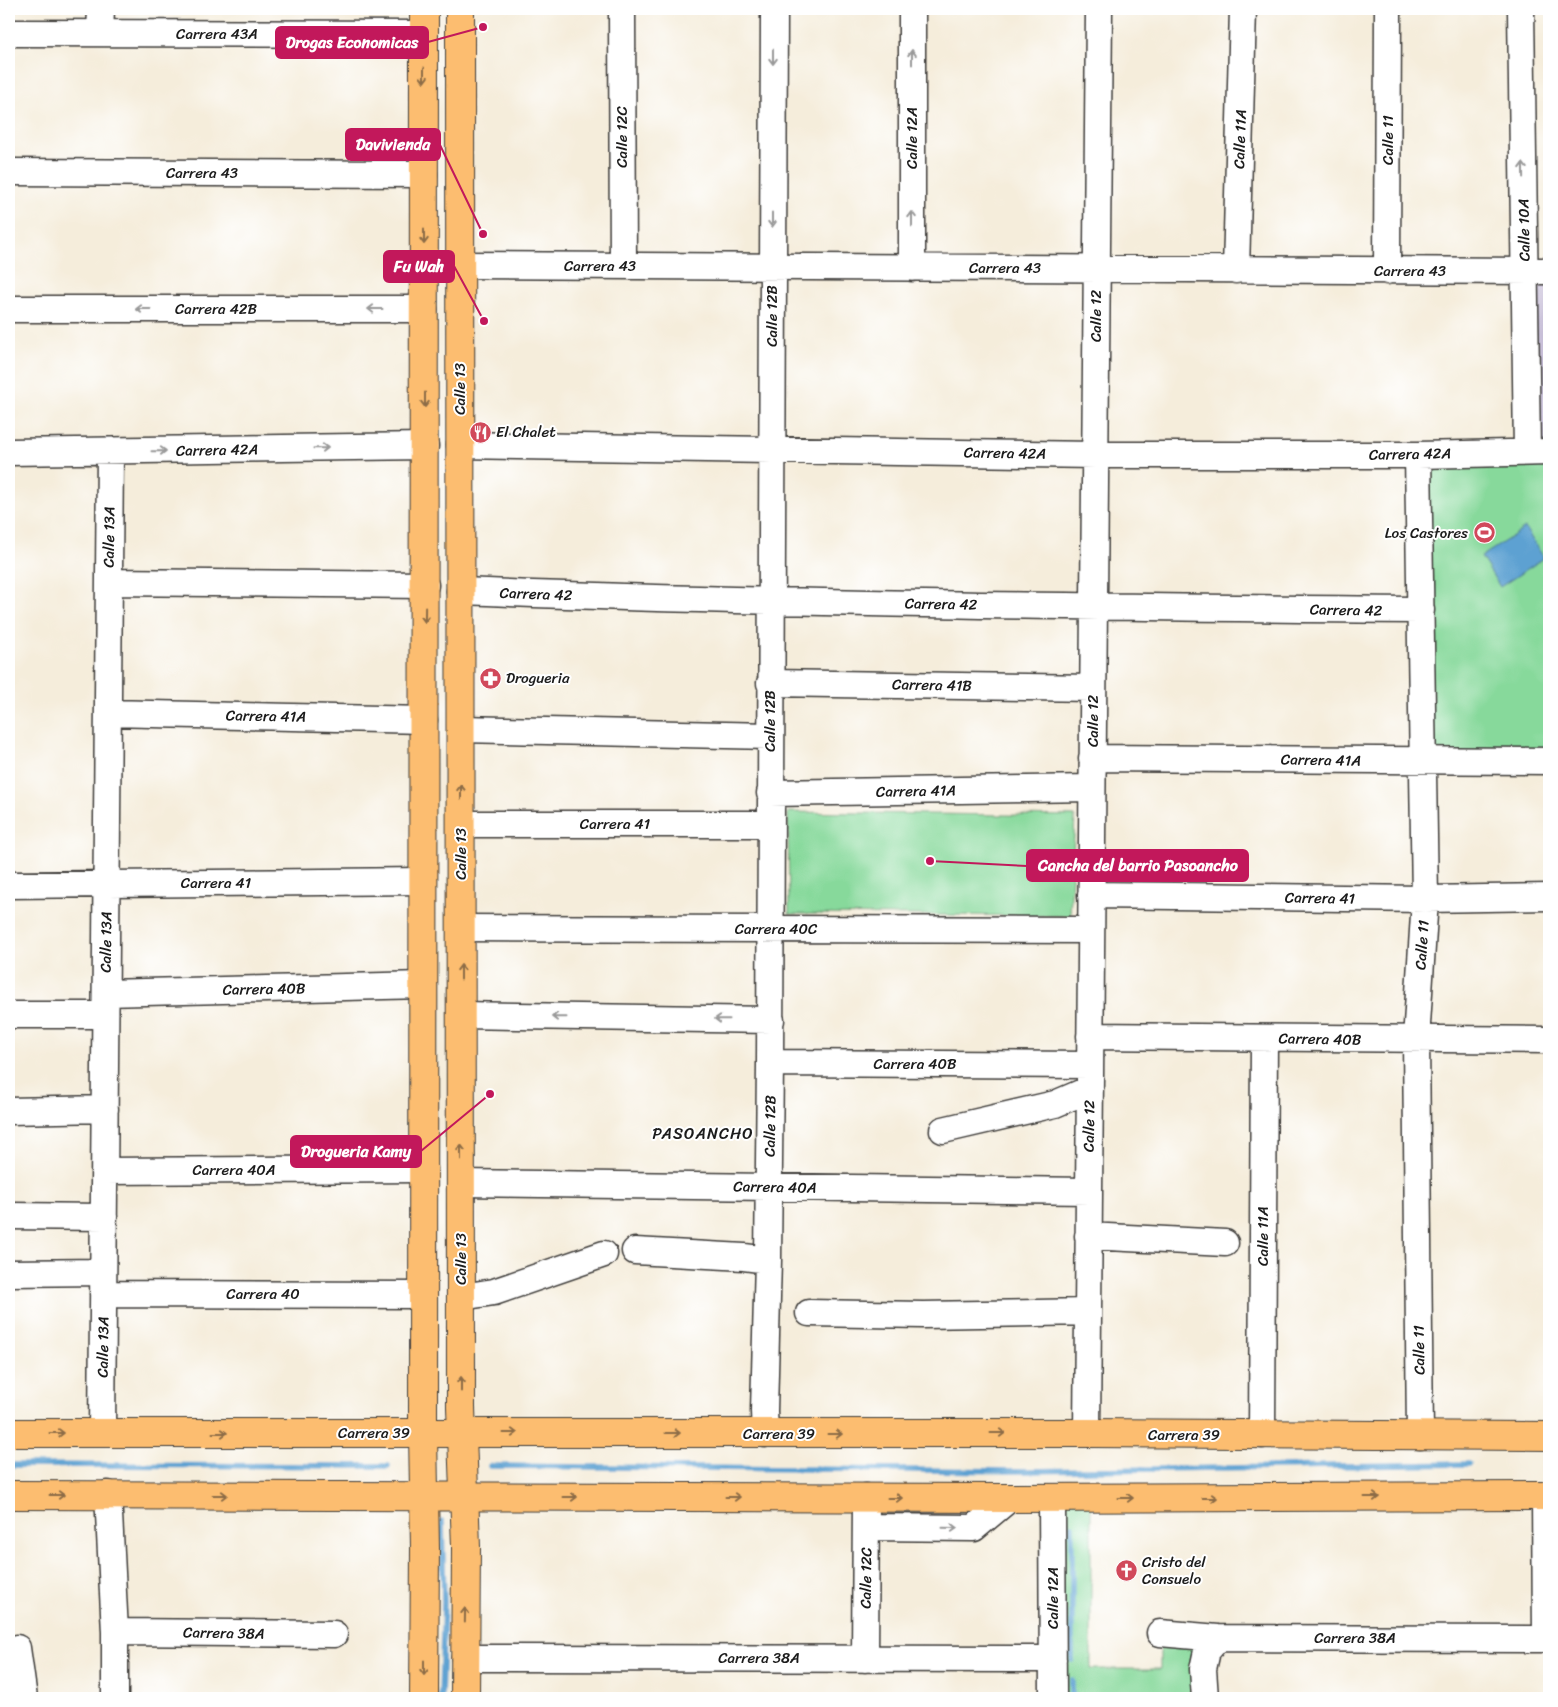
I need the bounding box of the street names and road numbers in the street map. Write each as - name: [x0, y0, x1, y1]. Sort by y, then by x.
- street label: Carrera 43A: [176, 21, 258, 47]
- street label: Calle 12C: [609, 106, 635, 168]
- street label: Calle 12A: [899, 107, 925, 169]
- street label: Calle 11A: [1226, 109, 1254, 169]
- street label: Calle 11: [1375, 115, 1401, 165]
- street label: Carrera 43: [166, 160, 238, 186]
- street label: Calle 10A: [1510, 198, 1538, 262]
- street label: Carrera 43: [564, 253, 636, 279]
- street label: Carrera 43: [969, 255, 1041, 281]
- street label: Carrera 43: [1374, 258, 1446, 284]
- street label: Calle 12B: [759, 285, 785, 347]
- street label: Calle 12: [1083, 290, 1109, 342]
- street label: Carrera 42B: [175, 296, 258, 322]
- street label: Calle 13: [447, 363, 473, 415]
- street label: Carrera 42A: [176, 436, 258, 464]
- street label: Carrera 42A: [964, 439, 1046, 467]
- street label: Carrera 42A: [1369, 440, 1451, 468]
- street label: Calle 13A: [95, 506, 123, 568]
- street label: Carrera 42: [499, 580, 573, 608]
- street label: Carrera 42: [905, 590, 978, 618]
- street label: Carrera 42: [1310, 596, 1383, 624]
- street label: Carrera 41B: [892, 671, 973, 699]
- street label: Calle 12B: [757, 690, 783, 752]
- street label: Calle 12: [1080, 695, 1106, 747]
- street label: Carrera 41A: [226, 702, 306, 730]
- street label: Carrera 41A: [1281, 746, 1361, 774]
- street label: Carrera 41A: [876, 777, 956, 805]
- street label: Carrera 41: [580, 811, 650, 837]
- street label: Calle 13: [448, 828, 474, 880]
- street label: Carrera 41: [181, 870, 251, 896]
- street label: Carrera 41: [1285, 884, 1355, 912]
- street label: Calle 13A: [92, 911, 120, 973]
- street label: Carrera 40C: [735, 916, 818, 942]
- street label: Calle 11: [1407, 919, 1437, 971]
- street label: Carrera 40B: [222, 975, 306, 1003]
- street label: Carrera 40B: [1278, 1025, 1362, 1053]
- street label: Carrera 40B: [874, 1051, 957, 1077]
- street label: Calle 12B: [756, 1094, 784, 1157]
- street label: Calle 12: [1076, 1099, 1102, 1152]
- street label: Carrera 40A: [192, 1157, 276, 1183]
- street label: Carrera 40A: [733, 1173, 817, 1201]
- street label: Calle 11A: [1250, 1206, 1276, 1266]
- street label: Calle 13: [448, 1233, 474, 1285]
- street label: Carrera 40: [226, 1281, 300, 1307]
- street label: Calle 13A: [89, 1316, 117, 1378]
- street label: Calle 11: [1406, 1325, 1432, 1375]
- street label: Carrera 39: [338, 1420, 410, 1446]
- street label: Carrera 39: [743, 1421, 815, 1447]
- street label: Carrera 39: [1148, 1422, 1220, 1448]
- street label: Calle 12C: [852, 1546, 880, 1609]
- street label: Calle 12A: [1040, 1567, 1066, 1629]
- street label: Carrera 38A: [183, 1619, 265, 1647]
- street label: Carrera 38A: [1314, 1625, 1396, 1651]
- street label: Carrera 38A: [718, 1645, 800, 1671]

